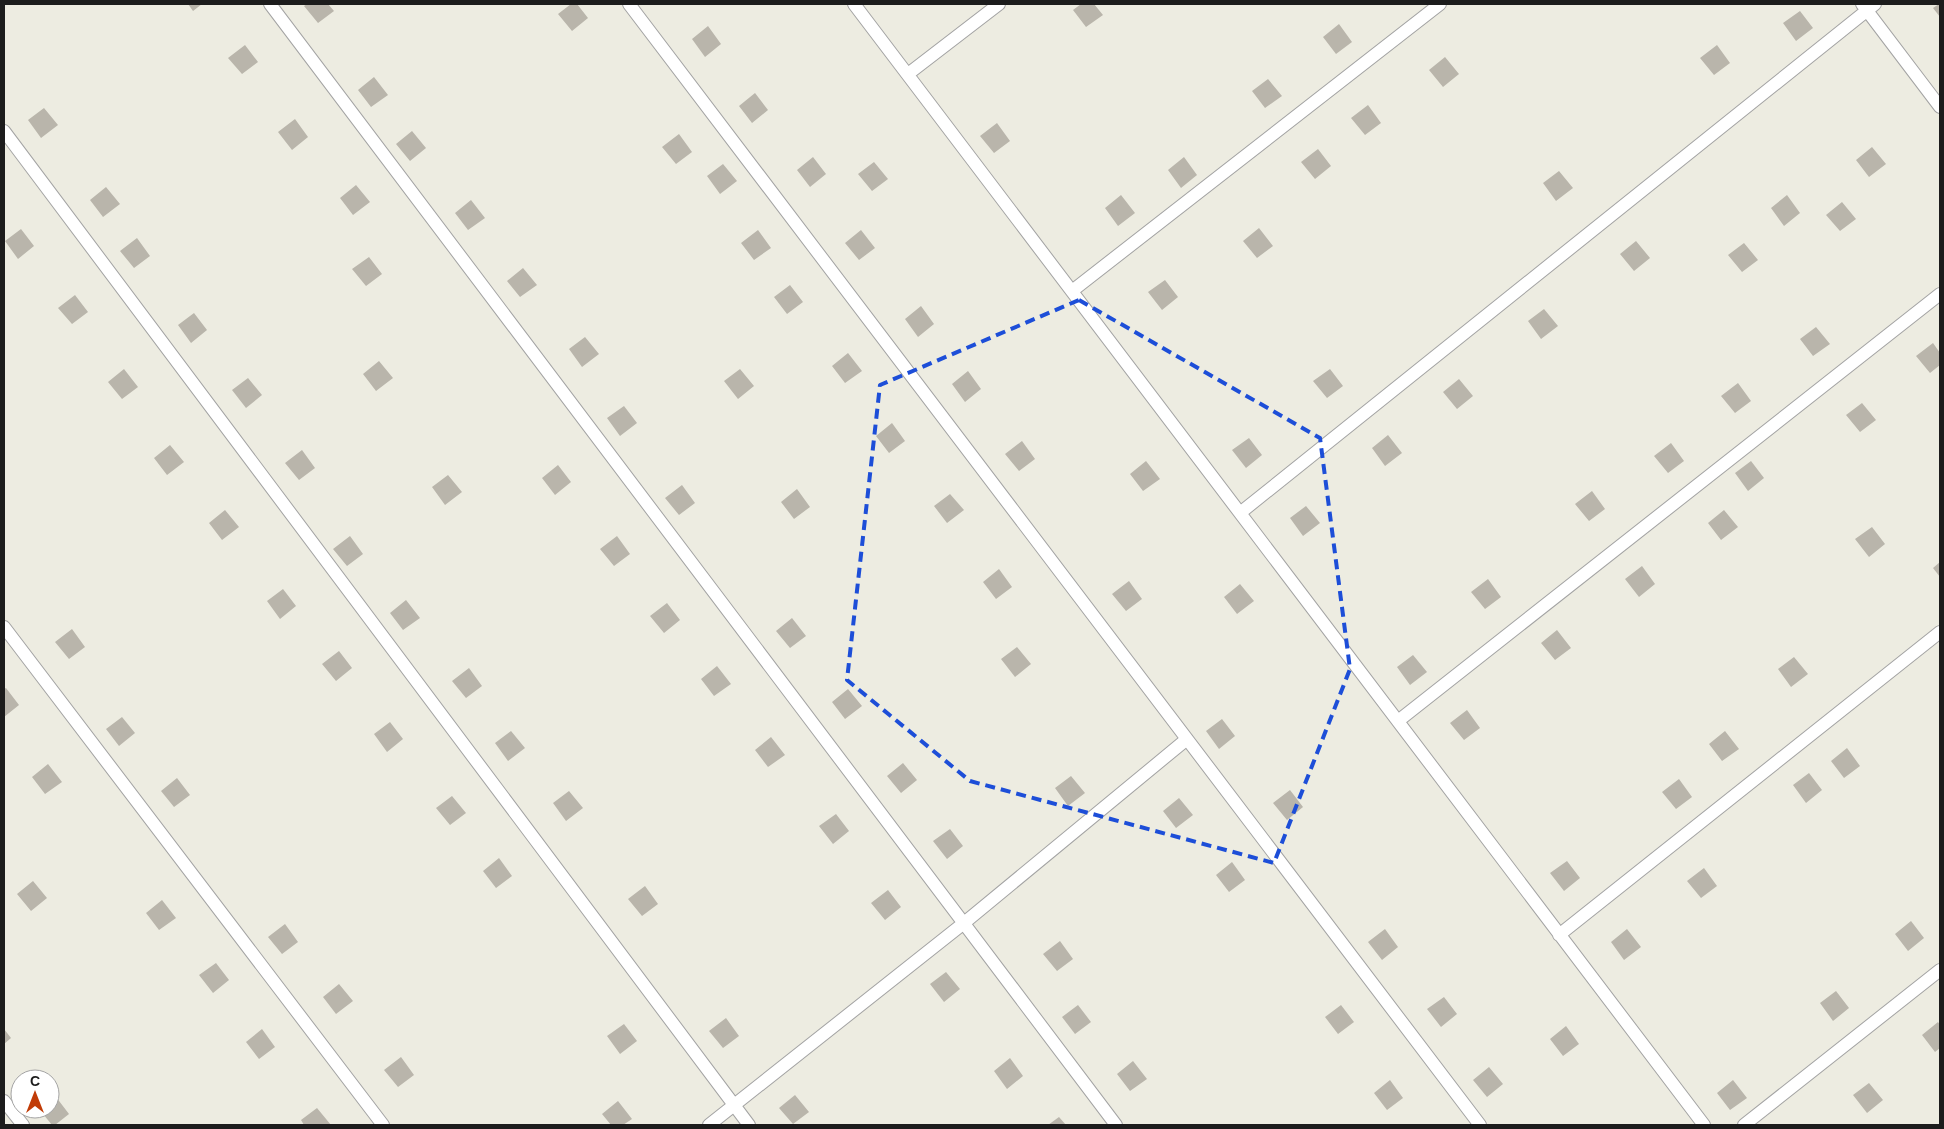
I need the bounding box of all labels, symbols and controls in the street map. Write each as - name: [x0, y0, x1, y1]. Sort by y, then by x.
- north arrow: [10, 1069, 60, 1119]
- text: С: [30, 1073, 40, 1089]

